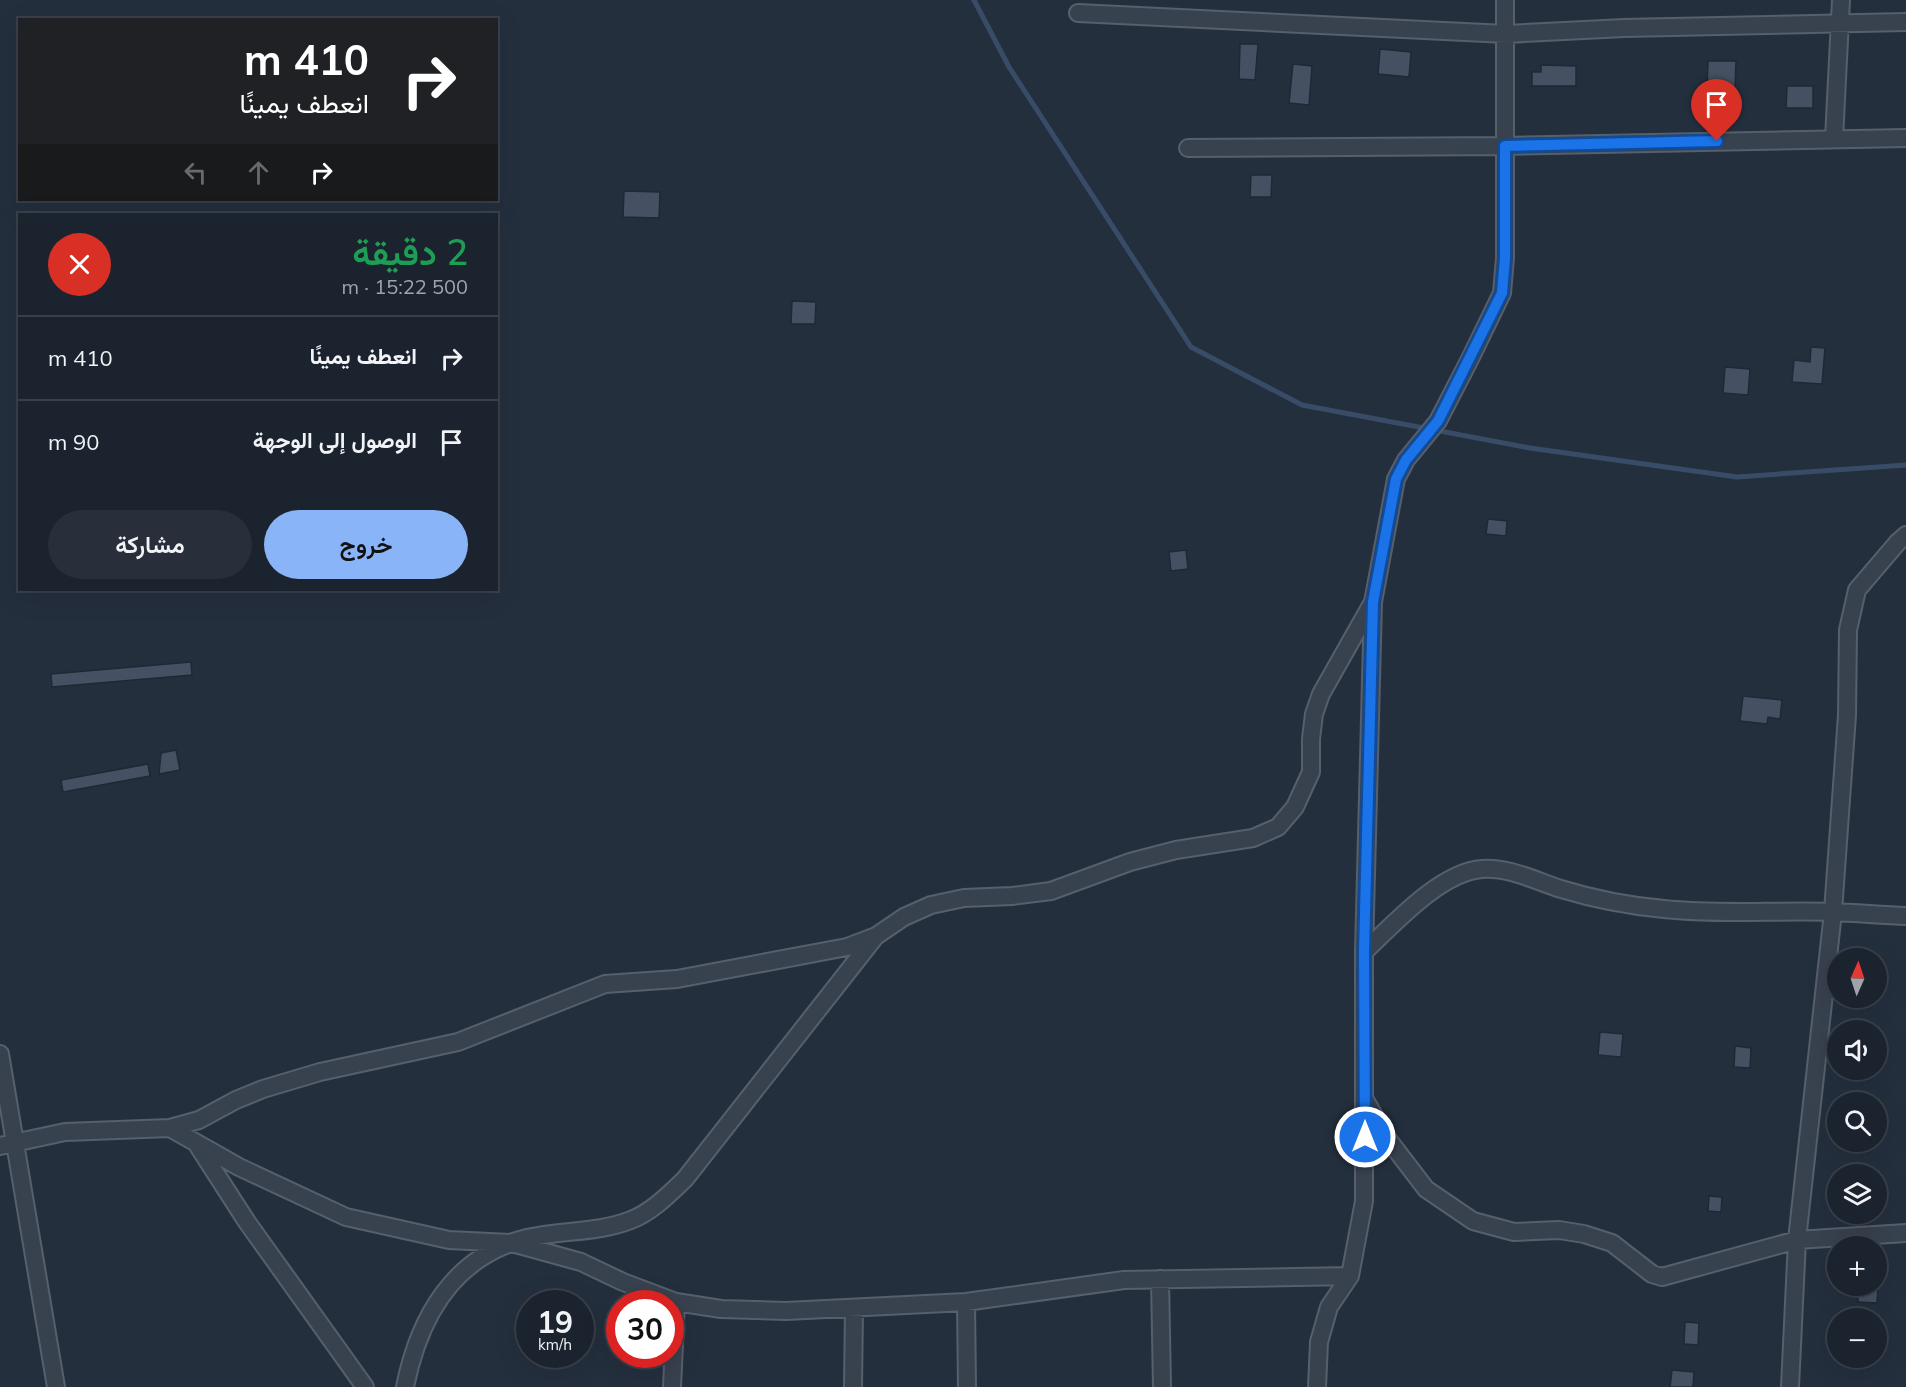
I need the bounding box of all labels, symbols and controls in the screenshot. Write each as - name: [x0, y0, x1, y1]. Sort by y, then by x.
- text: 410 m: [244, 33, 369, 86]
- icon: right: [390, 42, 468, 120]
- pin: [1691, 79, 1742, 141]
- text: انعطف يمينًا: [239, 86, 369, 120]
- icon: arrive: [1700, 88, 1733, 121]
- icon: left: [179, 156, 212, 189]
- icon: ahead: [242, 156, 275, 189]
- icon: right: [305, 156, 338, 189]
- text: 2 دقيقة: [352, 229, 468, 274]
- button: close: [48, 233, 111, 296]
- text: 500 m · 15:22: [342, 274, 468, 299]
- text: انعطف يمينًا: [310, 342, 417, 370]
- icon: right: [435, 342, 468, 375]
- text: 410 m: [48, 344, 113, 372]
- text: الوصول إلى الوجهة: [253, 426, 417, 454]
- icon: arrive: [435, 426, 468, 459]
- text: 90 m: [48, 428, 99, 456]
- button: مشاركة: [48, 510, 252, 579]
- button: خروج: [264, 510, 468, 579]
- north arrow: [1827, 948, 1887, 1008]
- map controls: [1827, 948, 1887, 1368]
- button: sound: [1827, 1020, 1887, 1080]
- button: search: [1827, 1092, 1887, 1152]
- position arrow: [1333, 1105, 1397, 1169]
- button: layers: [1827, 1164, 1887, 1224]
- button: +: [1827, 1236, 1887, 1296]
- speed limit sign: 30: [606, 1290, 684, 1368]
- text: 19: [537, 1303, 573, 1341]
- button: −: [1827, 1308, 1887, 1368]
- text: km/h: [538, 1335, 572, 1354]

